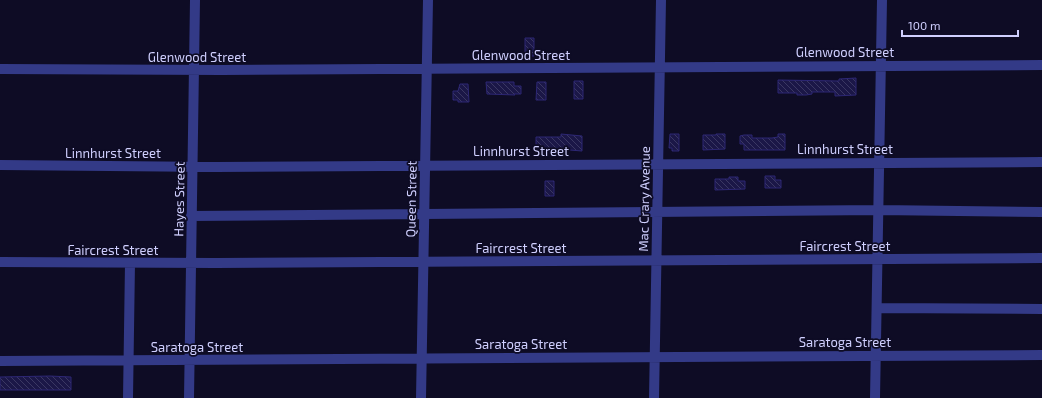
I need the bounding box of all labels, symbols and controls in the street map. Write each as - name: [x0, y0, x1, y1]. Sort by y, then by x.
- scale bar: [902, 12, 1018, 38]
- text: 100 m: [908, 18, 940, 32]
- street label: Glenwood Street: [796, 44, 894, 60]
- street label: Glenwood Street: [472, 47, 570, 63]
- street label: Glenwood Street: [148, 49, 246, 65]
- street label: Linnhurst Street: [797, 141, 893, 157]
- street label: Linnhurst Street: [473, 143, 569, 159]
- street label: Linnhurst Street: [65, 145, 161, 161]
- street label: Mac Crary Avenue: [635, 146, 653, 252]
- street label: Queen Street: [402, 160, 420, 237]
- street label: Hayes Street: [170, 161, 188, 237]
- street label: Faircrest Street: [799, 238, 891, 254]
- street label: Faircrest Street: [475, 240, 567, 256]
- street label: Faircrest Street: [67, 242, 159, 258]
- street label: Saratoga Street: [799, 334, 891, 350]
- street label: Saratoga Street: [475, 336, 567, 352]
- street label: Saratoga Street: [151, 339, 243, 355]

